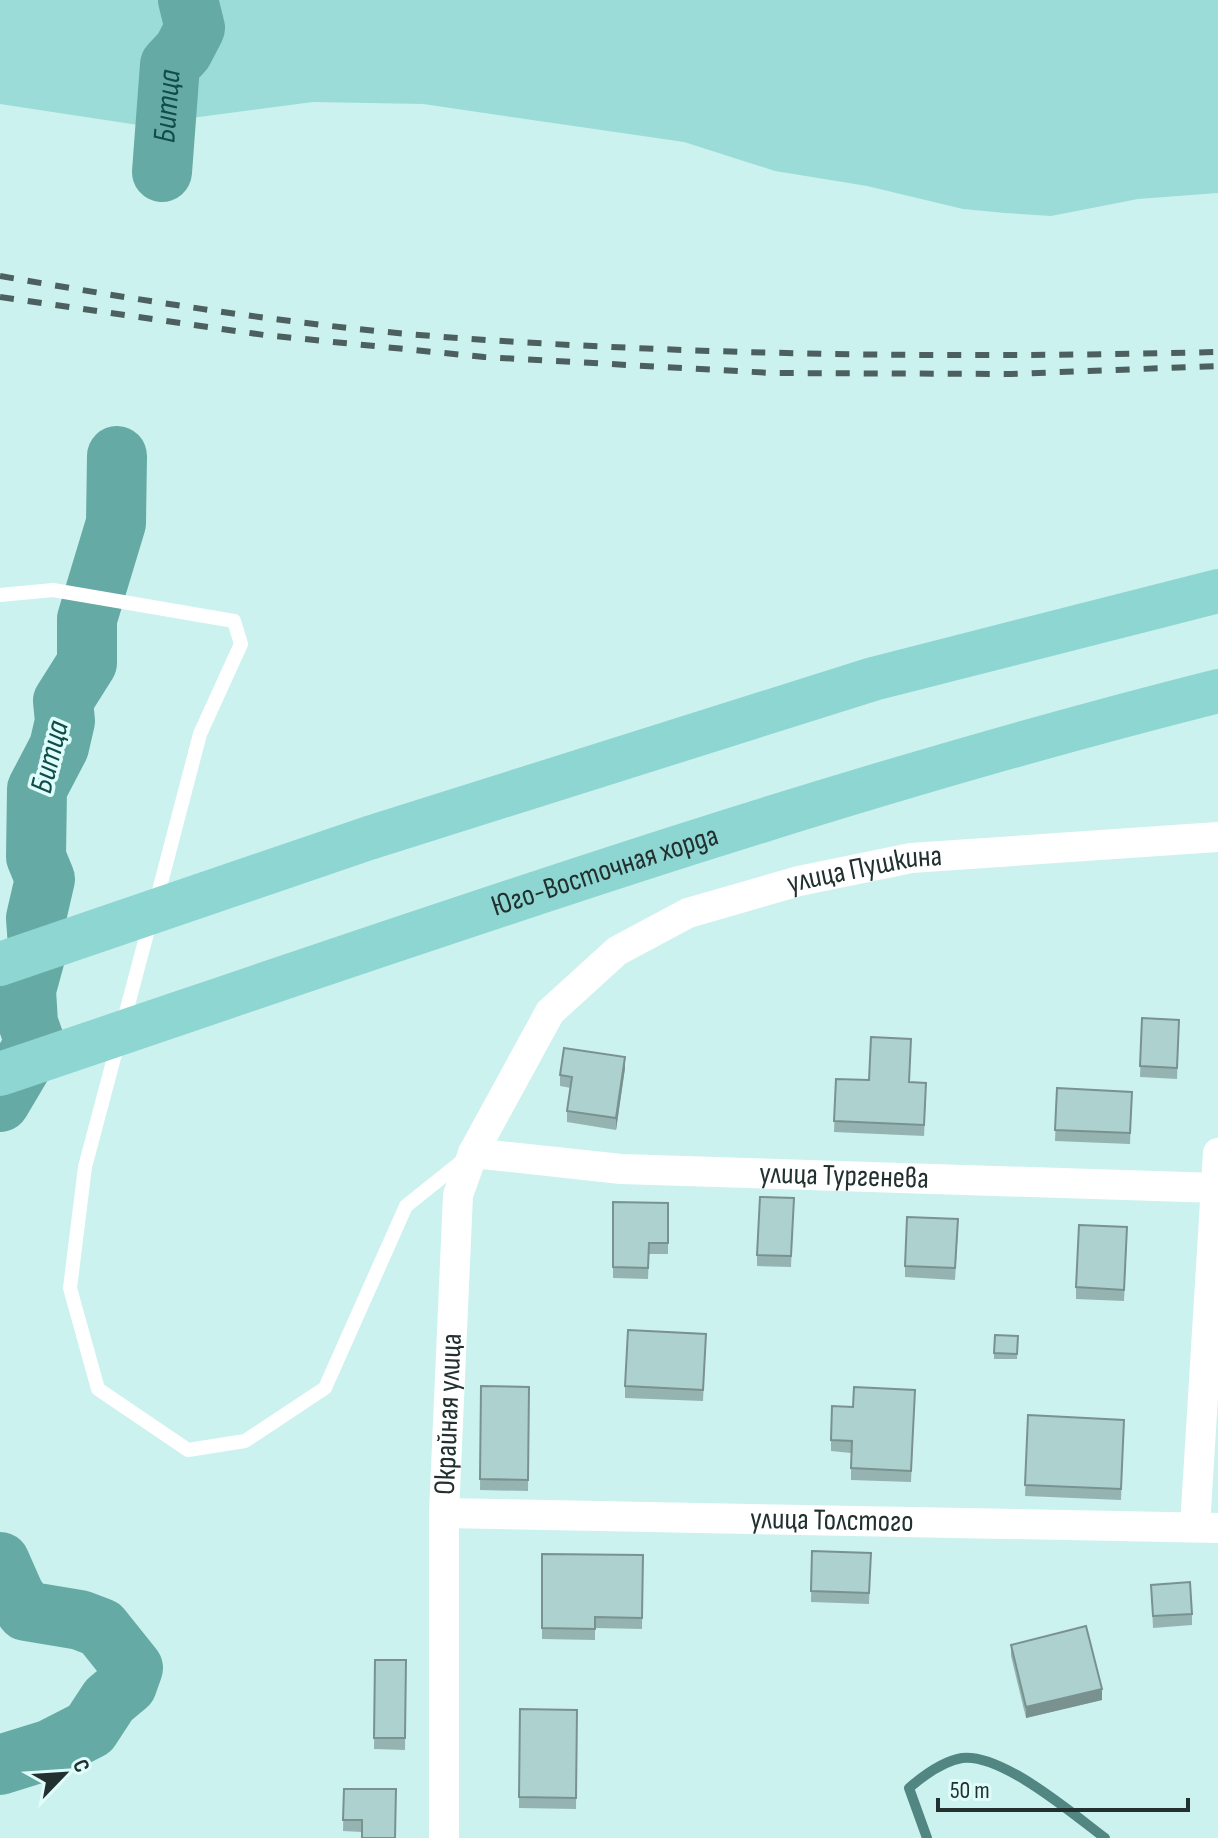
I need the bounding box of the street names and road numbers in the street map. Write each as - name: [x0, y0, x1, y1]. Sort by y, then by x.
- street label: Юго-Восточная хорда: [487, 817, 723, 925]
- street label: улица Пушкина: [783, 838, 943, 902]
- street label: улица Тургенева: [759, 1155, 929, 1197]
- street label: Окрайная улица: [427, 1332, 470, 1496]
- street label: улица Толстого: [750, 1501, 914, 1540]

